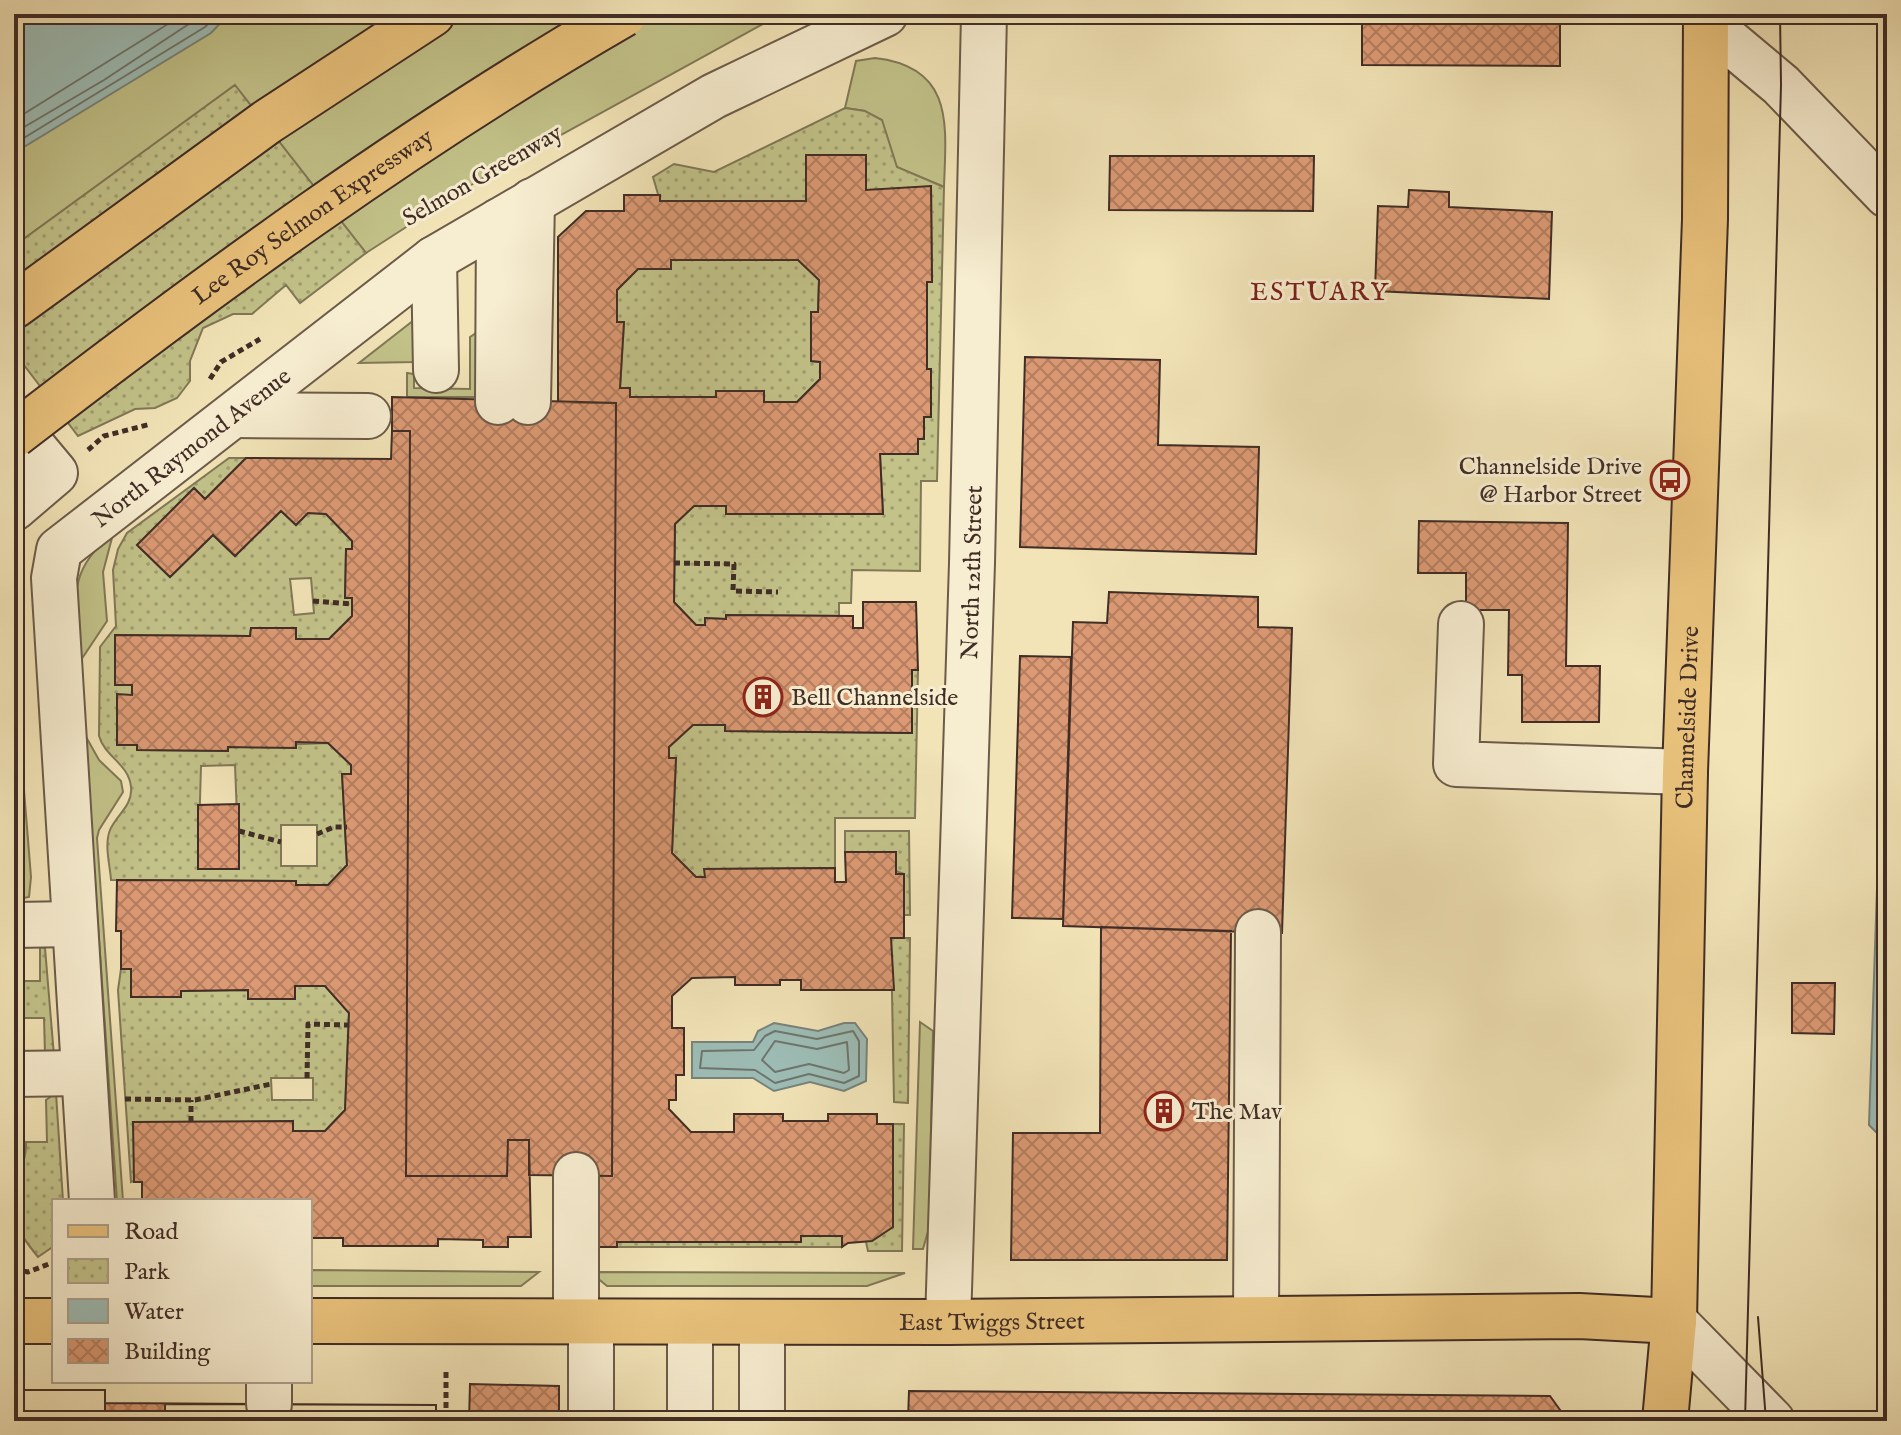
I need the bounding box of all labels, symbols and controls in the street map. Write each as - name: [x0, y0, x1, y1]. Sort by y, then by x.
- street label: Selmon Greenway: [397, 118, 568, 235]
- street label: Lee Roy Selmon Expressway: [186, 122, 440, 312]
- district label: ESTUARY: [1250, 276, 1390, 309]
- street label: North Raymond Avenue: [86, 362, 298, 536]
- place label: Channelside Drive @ Harbor Street: [1459, 452, 1642, 511]
- bus stop icon: Channelside Drive @ Harbor Street: [1649, 459, 1691, 501]
- street label: North 12th Street: [955, 485, 991, 660]
- street label: Channelside Drive: [1670, 625, 1707, 809]
- building icon: Bell Channelside: [742, 676, 784, 718]
- place label: Bell Channelside: [791, 683, 958, 714]
- building icon: The Mav: [1143, 1090, 1185, 1132]
- place label: The Mav: [1192, 1097, 1282, 1128]
- legend: [52, 1199, 312, 1383]
- text: Road: [124, 1217, 178, 1248]
- text: Park: [124, 1257, 170, 1288]
- text: Water: [124, 1297, 184, 1328]
- street label: East Twiggs Street: [899, 1307, 1085, 1339]
- text: Building: [124, 1337, 211, 1368]

